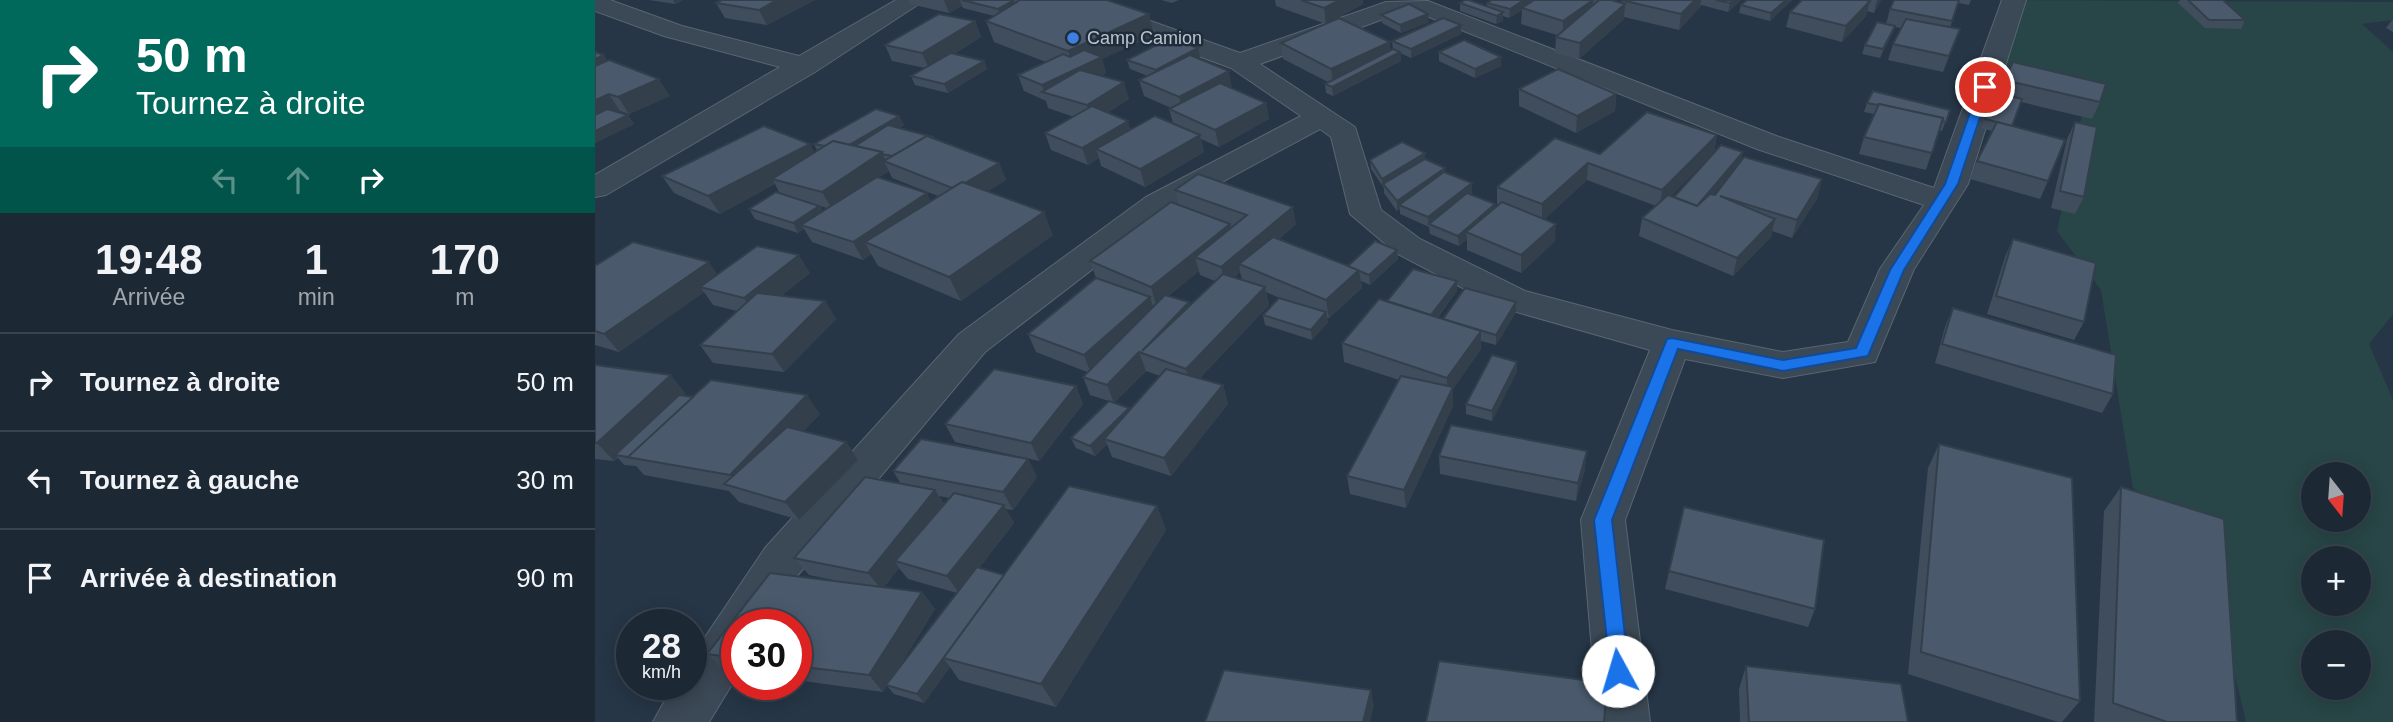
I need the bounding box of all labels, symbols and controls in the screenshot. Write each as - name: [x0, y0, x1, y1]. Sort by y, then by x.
- icon: right: [21, 28, 112, 119]
- text: 50 m: [136, 28, 248, 82]
- place label: Camp Camion: [1087, 28, 1202, 48]
- marker: Camp Camion: [1065, 30, 1081, 46]
- pin: [1955, 57, 2015, 117]
- icon: arrive: [1966, 68, 2004, 106]
- text: Tournez à droite: [136, 85, 365, 121]
- icon: left: [206, 161, 244, 199]
- icon: ahead: [279, 161, 317, 199]
- icon: right: [352, 161, 390, 199]
- text: 19:48: [95, 236, 203, 283]
- text: 1: [304, 236, 328, 283]
- text: 170: [430, 236, 500, 283]
- text: Arrivée: [112, 284, 185, 310]
- text: min: [298, 284, 335, 310]
- text: m: [455, 284, 474, 310]
- icon: right: [21, 363, 59, 401]
- text: Tournez à droite: [80, 367, 280, 397]
- text: 50 m: [516, 367, 574, 397]
- icon: left: [21, 461, 59, 499]
- north arrow: [2301, 462, 2371, 532]
- map controls: [2301, 462, 2371, 700]
- text: Tournez à gauche: [80, 465, 299, 495]
- text: 30 m: [516, 465, 574, 495]
- button: +: [2301, 546, 2371, 616]
- icon: arrive: [21, 559, 59, 597]
- text: Arrivée à destination: [80, 563, 337, 593]
- text: 90 m: [516, 563, 574, 593]
- speed limit sign: 30: [721, 609, 812, 700]
- text: 28: [642, 626, 681, 665]
- button: −: [2301, 630, 2371, 700]
- position arrow: [1581, 634, 1655, 708]
- text: km/h: [642, 662, 681, 682]

